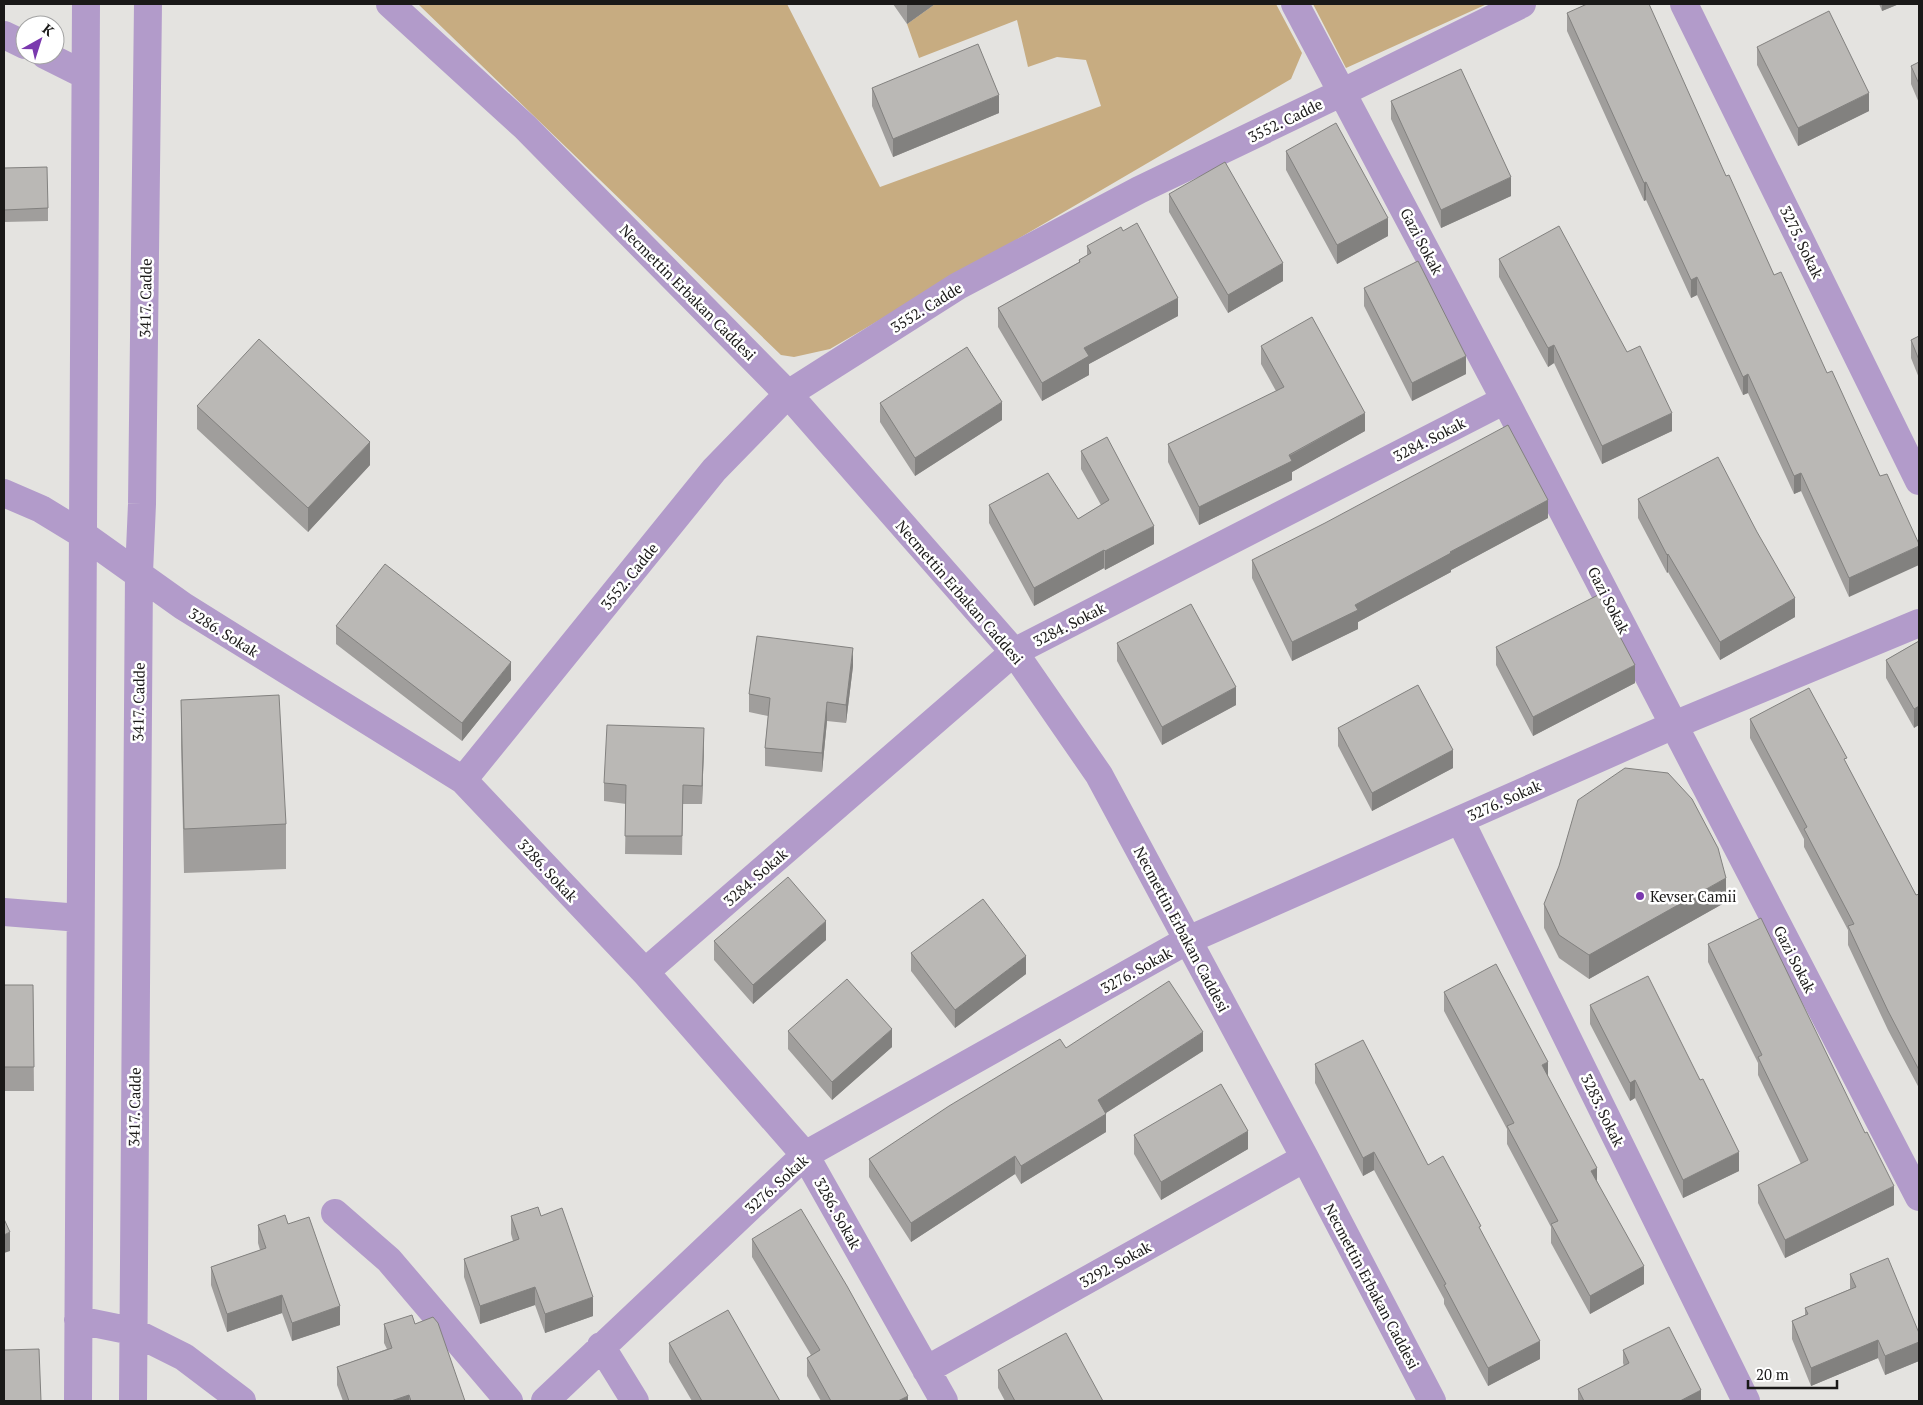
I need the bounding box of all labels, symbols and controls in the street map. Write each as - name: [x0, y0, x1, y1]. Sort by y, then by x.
- north arrow: [15, 15, 65, 65]
- text: K: [39, 19, 58, 40]
- street label: 3552. Cadde: [1244, 93, 1326, 147]
- street label: 3275. Sokak: [1776, 202, 1828, 282]
- street label: Gazi Sokak: [1396, 204, 1448, 278]
- street label: Necmettin Erbakan Caddesi: [616, 220, 760, 364]
- street label: 3417. Cadde: [134, 258, 156, 338]
- street label: 3552. Cadde: [887, 277, 965, 337]
- street label: 3284. Sokak: [1389, 412, 1469, 466]
- street label: Necmettin Erbakan Caddesi: [892, 516, 1028, 668]
- street label: 3552. Cadde: [596, 538, 662, 614]
- street label: Gazi Sokak: [1584, 563, 1635, 637]
- street label: 3284. Sokak: [1029, 597, 1109, 651]
- street label: 3286. Sokak: [185, 603, 263, 661]
- street label: 3417. Cadde: [127, 662, 149, 742]
- street label: 3276. Sokak: [1464, 775, 1544, 825]
- street label: 3286. Sokak: [514, 834, 582, 906]
- street label: Necmettin Erbakan Caddesi: [1130, 843, 1234, 1015]
- street label: 3284. Sokak: [719, 844, 791, 910]
- place label: Kevser Camii: [1650, 886, 1737, 906]
- marker: Kevser Camii: [1634, 890, 1646, 902]
- street label: Gazi Sokak: [1770, 922, 1821, 996]
- street label: 3276. Sokak: [1097, 942, 1175, 998]
- street label: 3417. Cadde: [123, 1067, 145, 1147]
- street label: 3283. Sokak: [1577, 1070, 1629, 1150]
- street label: 3276. Sokak: [740, 1150, 812, 1218]
- street label: 3286. Sokak: [810, 1174, 866, 1252]
- street label: Necmettin Erbakan Caddesi: [1320, 1200, 1424, 1372]
- street label: 3292. Sokak: [1076, 1236, 1154, 1292]
- scale bar: [1748, 1358, 1837, 1390]
- text: 20 m: [1756, 1364, 1789, 1384]

